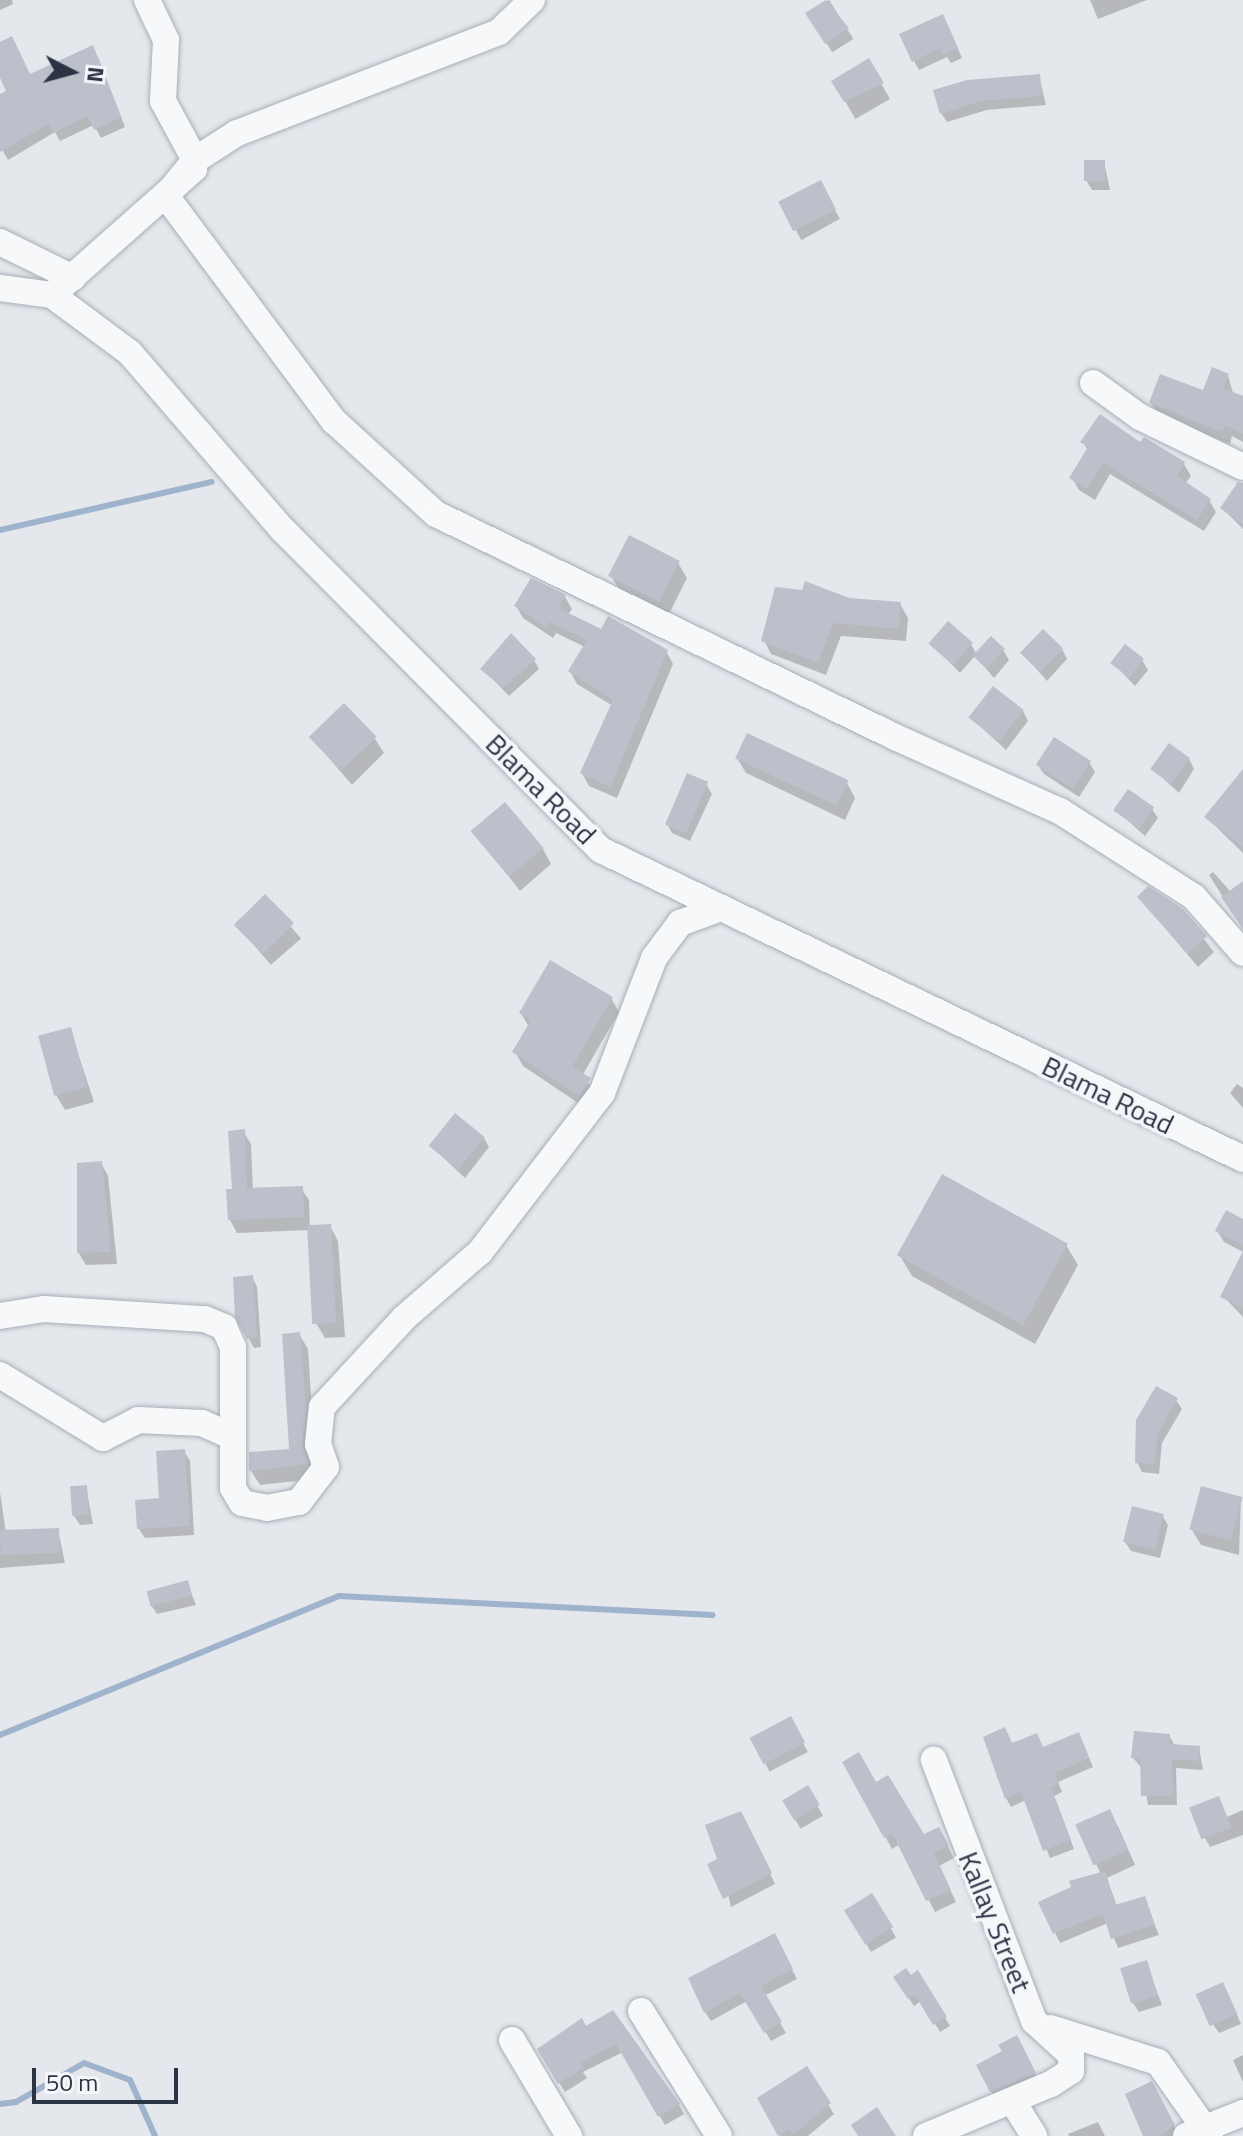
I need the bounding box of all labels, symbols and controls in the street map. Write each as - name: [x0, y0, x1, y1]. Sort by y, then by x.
- north arrow: [32, 32, 112, 112]
- text: N: [78, 65, 114, 84]
- street label: Blama Road: [479, 727, 603, 851]
- street label: Blama Road: [1037, 1049, 1179, 1141]
- street label: Kallay Street: [952, 1847, 1038, 1997]
- scale bar: [36, 2052, 182, 2102]
- text: 50 m: [46, 2064, 98, 2100]

